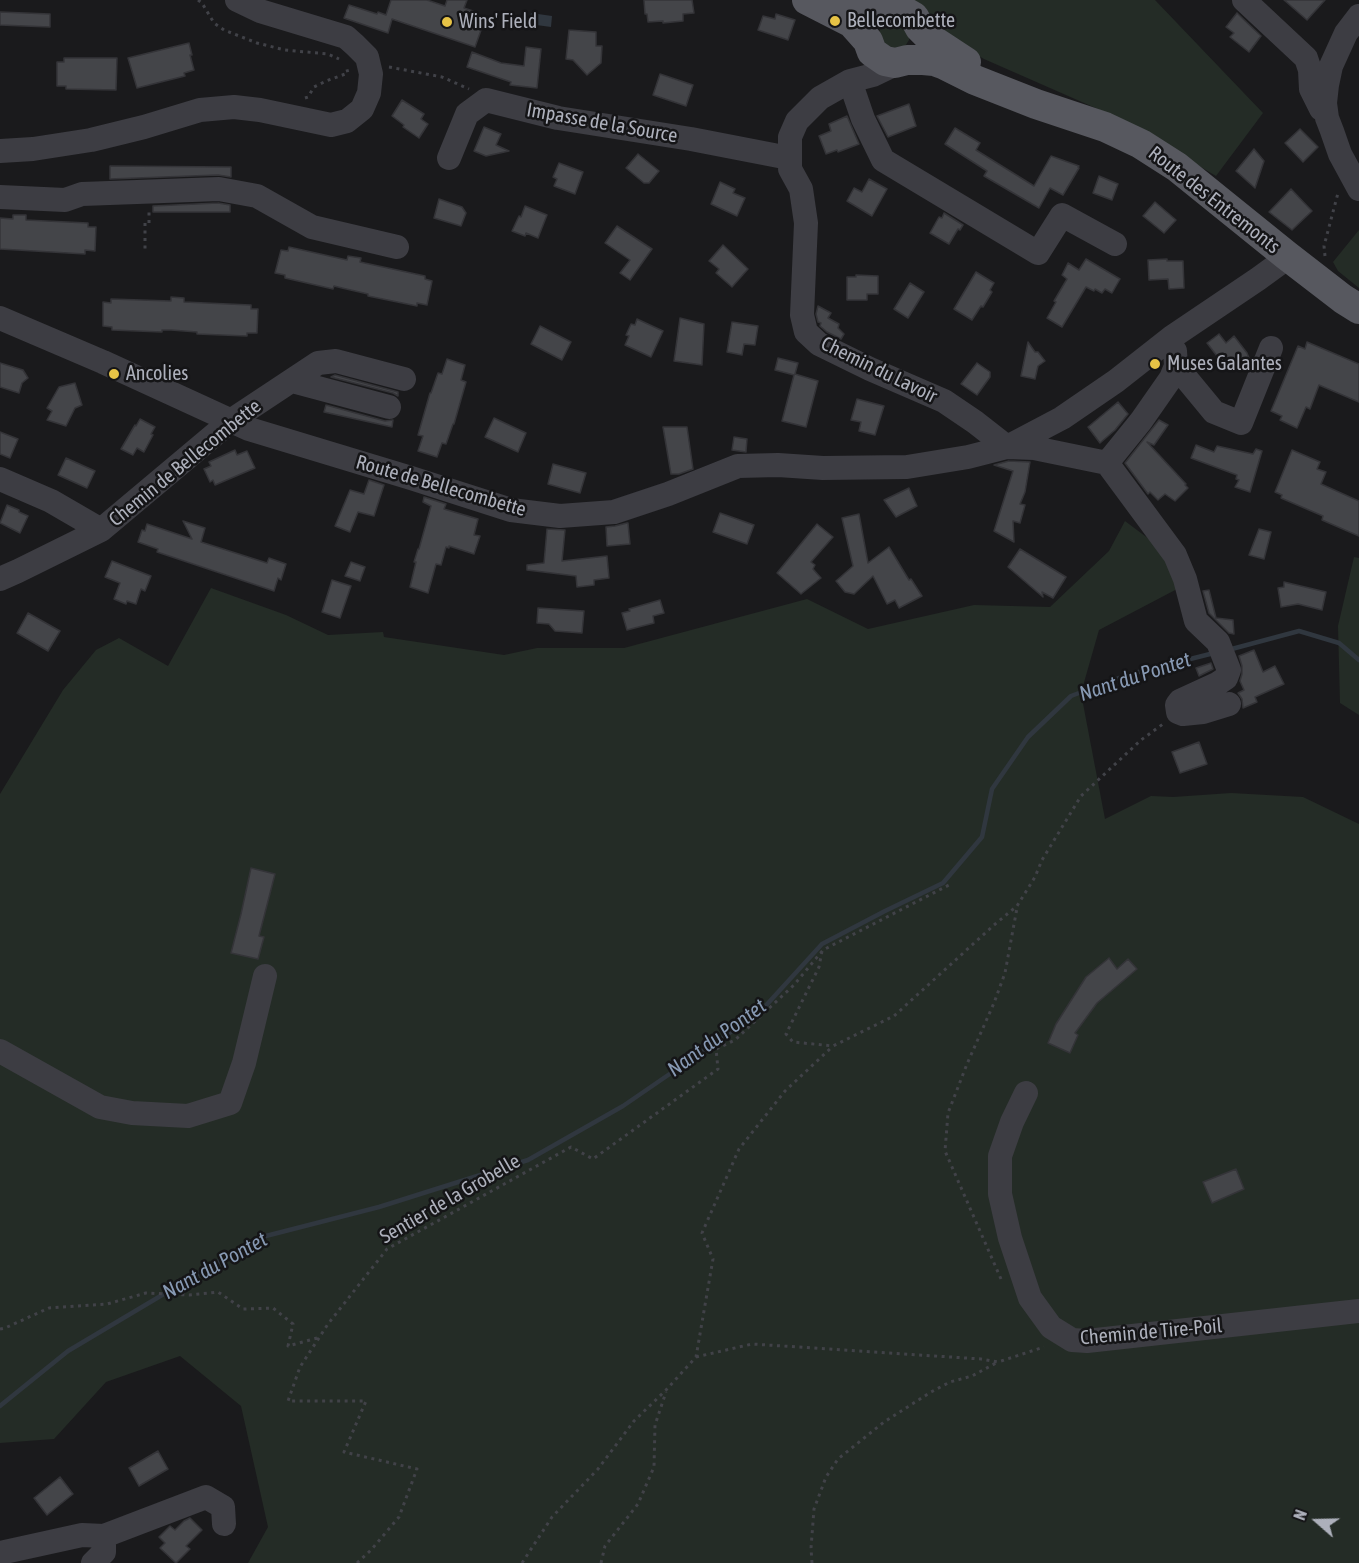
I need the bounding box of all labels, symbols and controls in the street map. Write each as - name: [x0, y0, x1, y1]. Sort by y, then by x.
- place label: Bellecombette: [847, 9, 955, 33]
- place label: Wins' Field: [459, 10, 537, 34]
- marker: Bellecombette: [828, 14, 842, 28]
- marker: Wins' Field: [440, 15, 454, 29]
- street label: Impasse de la Source: [525, 98, 679, 148]
- street label: Route des Entremonts: [1144, 141, 1284, 259]
- street label: Chemin du Lavoir: [817, 332, 941, 408]
- place label: Muses Galantes: [1167, 352, 1282, 376]
- marker: Muses Galantes: [1148, 357, 1162, 371]
- place label: Ancolies: [126, 362, 188, 386]
- marker: Ancolies: [107, 367, 121, 381]
- street label: Chemin de Bellecombette: [104, 394, 266, 532]
- street label: Route de Bellecombette: [353, 450, 529, 522]
- water label: Nant du Pontet: [1076, 647, 1194, 707]
- water label: Nant du Pontet: [663, 994, 771, 1082]
- street label: Sentier de la Grobelle: [376, 1149, 524, 1249]
- water label: Nant du Pontet: [158, 1227, 272, 1305]
- street label: Chemin de Tire-Poil: [1079, 1314, 1223, 1350]
- north arrow: [1287, 1491, 1347, 1551]
- text: N: [1290, 1507, 1310, 1522]

